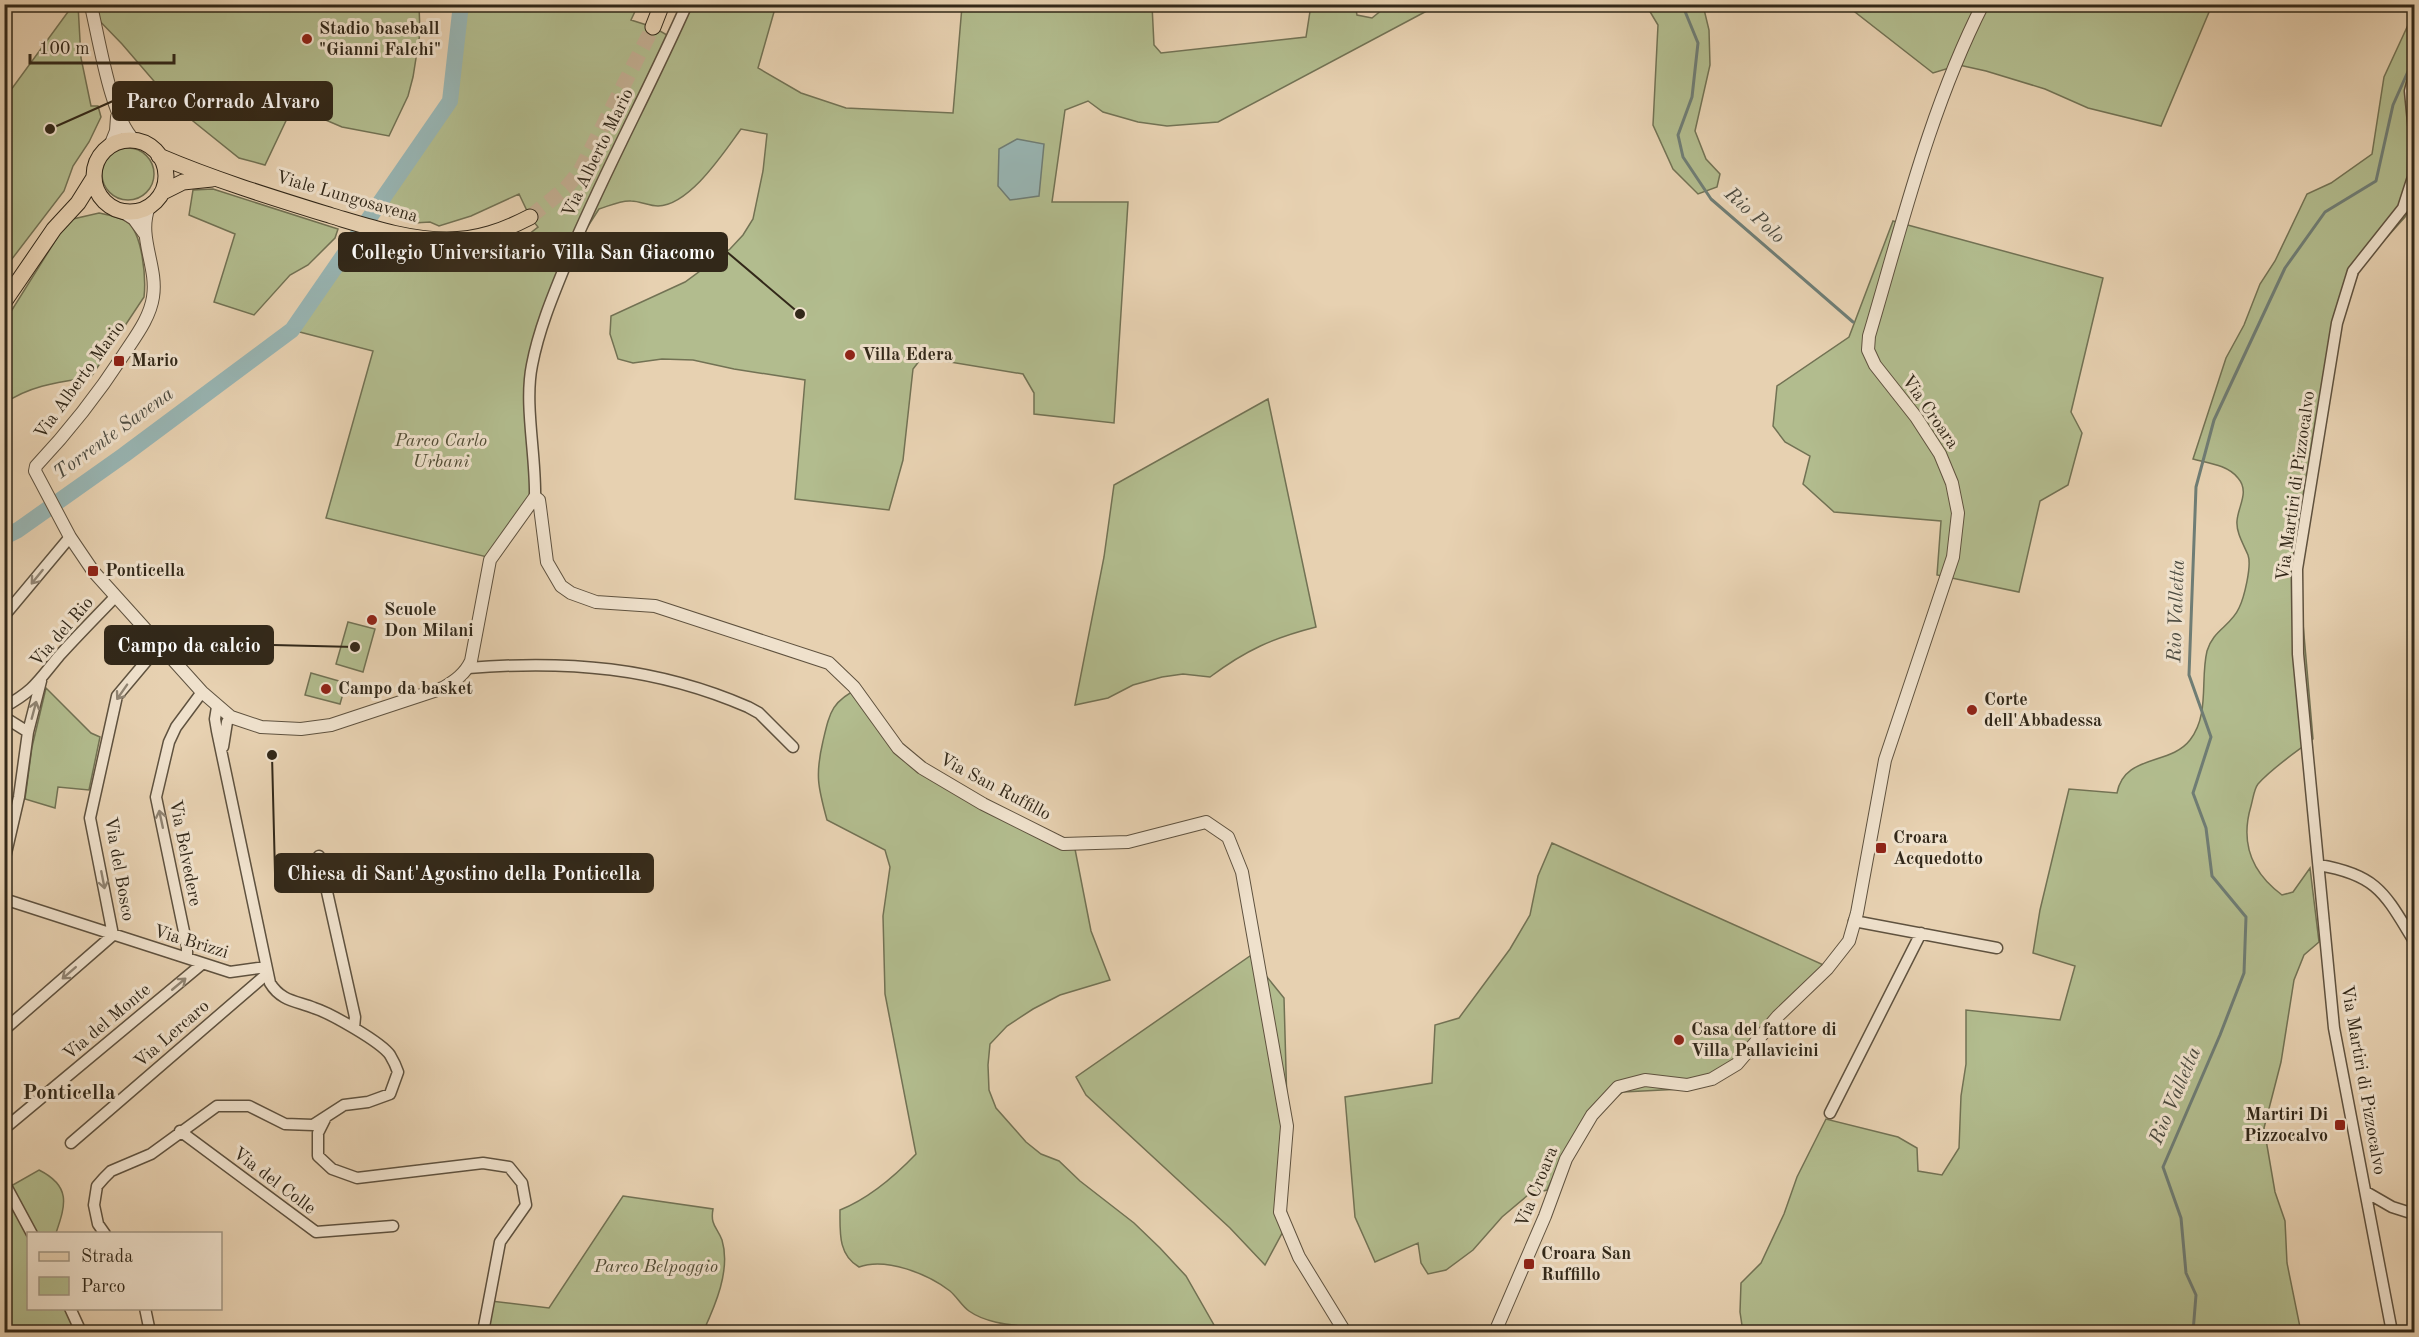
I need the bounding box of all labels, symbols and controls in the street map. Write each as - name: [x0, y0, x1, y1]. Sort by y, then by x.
- place label: Stadio baseball "Gianni Falchi": [319, 20, 441, 59]
- scale bar: [30, 27, 174, 65]
- marker: Stadio baseball "Gianni Falchi": [300, 32, 314, 46]
- text: 100 m: [39, 40, 90, 58]
- callout: Parco Corrado Alvaro: [113, 82, 332, 120]
- street label: Via Alberto Mario: [559, 86, 637, 220]
- text: Parco Corrado Alvaro: [126, 93, 320, 113]
- street label: Viale Lungosavena: [274, 168, 420, 226]
- water label: Rio Polo: [1719, 183, 1788, 248]
- callout: Collegio Universitario Villa San Giacomo: [339, 233, 727, 271]
- text: Collegio Universitario Villa San Giacomo: [351, 244, 715, 264]
- street label: Via Alberto Mario: [31, 318, 129, 442]
- place label: Villa Edera: [862, 346, 953, 364]
- marker: Villa Edera: [843, 348, 857, 362]
- place label: Mario: [131, 352, 178, 370]
- marker: Mario: [112, 354, 126, 368]
- street label: Via Croara: [1898, 372, 1962, 452]
- water label: Torrente Savena: [50, 384, 178, 484]
- street label: Via Martiri di Pizzocalvo: [2274, 390, 2318, 582]
- park label: Parco Carlo Urbani: [394, 432, 487, 471]
- water label: Rio Valletta: [2165, 559, 2189, 664]
- place label: Ponticella: [105, 562, 185, 580]
- marker: Ponticella: [86, 564, 100, 578]
- one-way arrow: [30, 569, 44, 584]
- street label: Via del Rio: [27, 594, 97, 670]
- place label: Scuole Don Milani: [384, 601, 474, 640]
- marker: Scuole Don Milani: [365, 613, 379, 627]
- callout: Campo da calcio: [105, 626, 273, 664]
- text: Campo da calcio: [117, 637, 261, 657]
- place label: Campo da basket: [338, 680, 473, 698]
- marker: Campo da basket: [319, 682, 333, 696]
- one-way arrow: [116, 683, 128, 699]
- place label: Corte dell'Abbadessa: [1984, 691, 2102, 730]
- one-way arrow: [28, 701, 40, 720]
- marker: Corte dell'Abbadessa: [1965, 703, 1979, 717]
- street label: Via San Ruffillo: [936, 750, 1054, 824]
- street label: Via Belvedere: [166, 798, 204, 908]
- one-way arrow: [155, 809, 166, 829]
- street label: Via del Bosco: [101, 816, 137, 923]
- place label: Croara Acquedotto: [1893, 829, 1983, 868]
- marker: Croara Acquedotto: [1874, 841, 1888, 855]
- callout: Chiesa di Sant'Agostino della Ponticella: [275, 854, 653, 892]
- text: Chiesa di Sant'Agostino della Ponticella: [287, 865, 641, 885]
- one-way arrow: [98, 870, 109, 890]
- street label: Via Brizzi: [151, 922, 231, 962]
- one-way arrow: [62, 966, 77, 980]
- one-way arrow: [171, 977, 186, 991]
- street label: Via del Monte: [60, 980, 154, 1064]
- street label: Via Martiri di Pizzocalvo: [2337, 984, 2389, 1176]
- street label: Via Lercaro: [131, 997, 213, 1071]
- place label: Casa del fattore di Villa Pallavicini: [1691, 1021, 1837, 1060]
- marker: Casa del fattore di Villa Pallavicini: [1672, 1033, 1686, 1047]
- water label: Rio Valletta: [2146, 1044, 2206, 1148]
- district label: Ponticella: [22, 1083, 116, 1104]
- place label: Martiri Di Pizzocalvo: [2244, 1106, 2328, 1145]
- marker: Martiri Di Pizzocalvo: [2333, 1118, 2347, 1132]
- street label: Via del Colle: [229, 1144, 319, 1218]
- street label: Via Croara: [1513, 1144, 1561, 1230]
- legend: [27, 1232, 222, 1310]
- place label: Croara San Ruffillo: [1541, 1245, 1631, 1284]
- text: Strada: [81, 1248, 133, 1266]
- marker: Croara San Ruffillo: [1522, 1257, 1536, 1271]
- park label: Parco Belpoggio: [593, 1258, 718, 1276]
- text: Parco: [81, 1278, 126, 1296]

